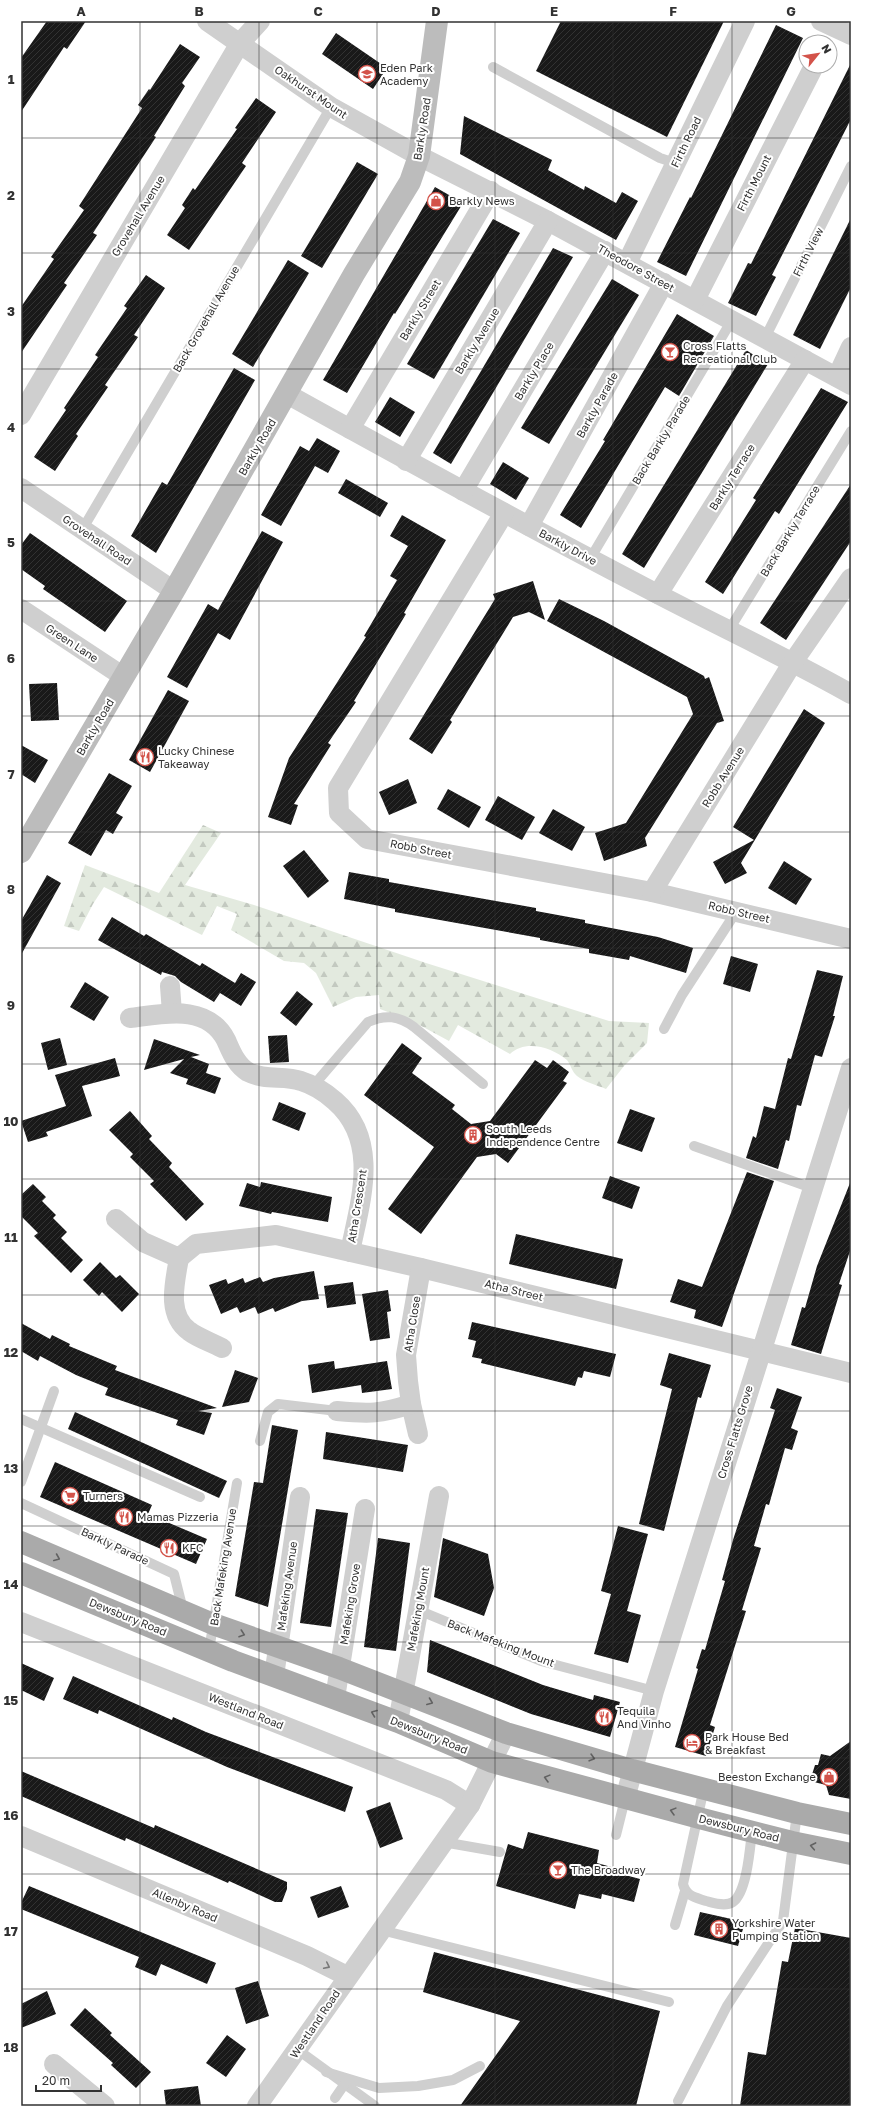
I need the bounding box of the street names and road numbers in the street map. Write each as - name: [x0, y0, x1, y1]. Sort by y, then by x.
- street label: Oakhurst Mount: [272, 62, 350, 121]
- street label: Barkly Road: [410, 97, 433, 161]
- street label: Firth Road: [668, 114, 703, 169]
- street label: Firth Mount: [734, 152, 773, 213]
- street label: Grovehall Avenue: [108, 173, 167, 259]
- street label: Firth View: [790, 225, 826, 279]
- street label: Theodore Street: [596, 241, 677, 294]
- street label: Back Grovehall Avenue: [170, 263, 241, 374]
- street label: Barkly Street: [396, 277, 443, 343]
- street label: Barkly Avenue: [452, 305, 501, 376]
- street label: Barkly Place: [511, 339, 556, 402]
- street label: Barkly Parade: [573, 370, 620, 440]
- street label: Back Barkly Parade: [629, 393, 692, 487]
- street label: Barkly Road: [235, 416, 278, 477]
- street label: Barkly Terrace: [706, 441, 757, 512]
- street label: Back Barkly Terrace: [757, 483, 822, 579]
- street label: Grovehall Road: [60, 512, 134, 567]
- street label: Barkly Drive: [537, 526, 599, 567]
- street label: Green Lane: [44, 621, 101, 664]
- street label: Barkly Road: [73, 696, 116, 757]
- street label: Robb Avenue: [699, 744, 746, 809]
- street label: Robb Street: [389, 836, 453, 861]
- street label: Robb Street: [707, 898, 771, 925]
- street label: Atha Crescent: [344, 1168, 369, 1244]
- street label: Atha Street: [484, 1276, 545, 1303]
- street label: Atha Close: [401, 1295, 422, 1353]
- street label: Cross Flatts Grove: [714, 1384, 755, 1480]
- street label: Back Mafeking Avenue: [207, 1507, 238, 1627]
- street label: Barkly Parade: [79, 1524, 151, 1567]
- street label: Mafeking Avenue: [274, 1540, 299, 1632]
- street label: Mafeking Grove: [337, 1562, 362, 1645]
- street label: Mafeking Mount: [404, 1566, 431, 1652]
- street label: Dewsbury Road: [87, 1595, 169, 1638]
- street label: Back Mafeking Mount: [446, 1616, 557, 1669]
- street label: Westland Road: [207, 1690, 286, 1731]
- street label: Dewsbury Road: [388, 1713, 470, 1756]
- street label: Dewsbury Road: [697, 1811, 781, 1844]
- street label: Allenby Road: [151, 1885, 220, 1924]
- street label: Westland Road: [287, 1987, 342, 2060]

